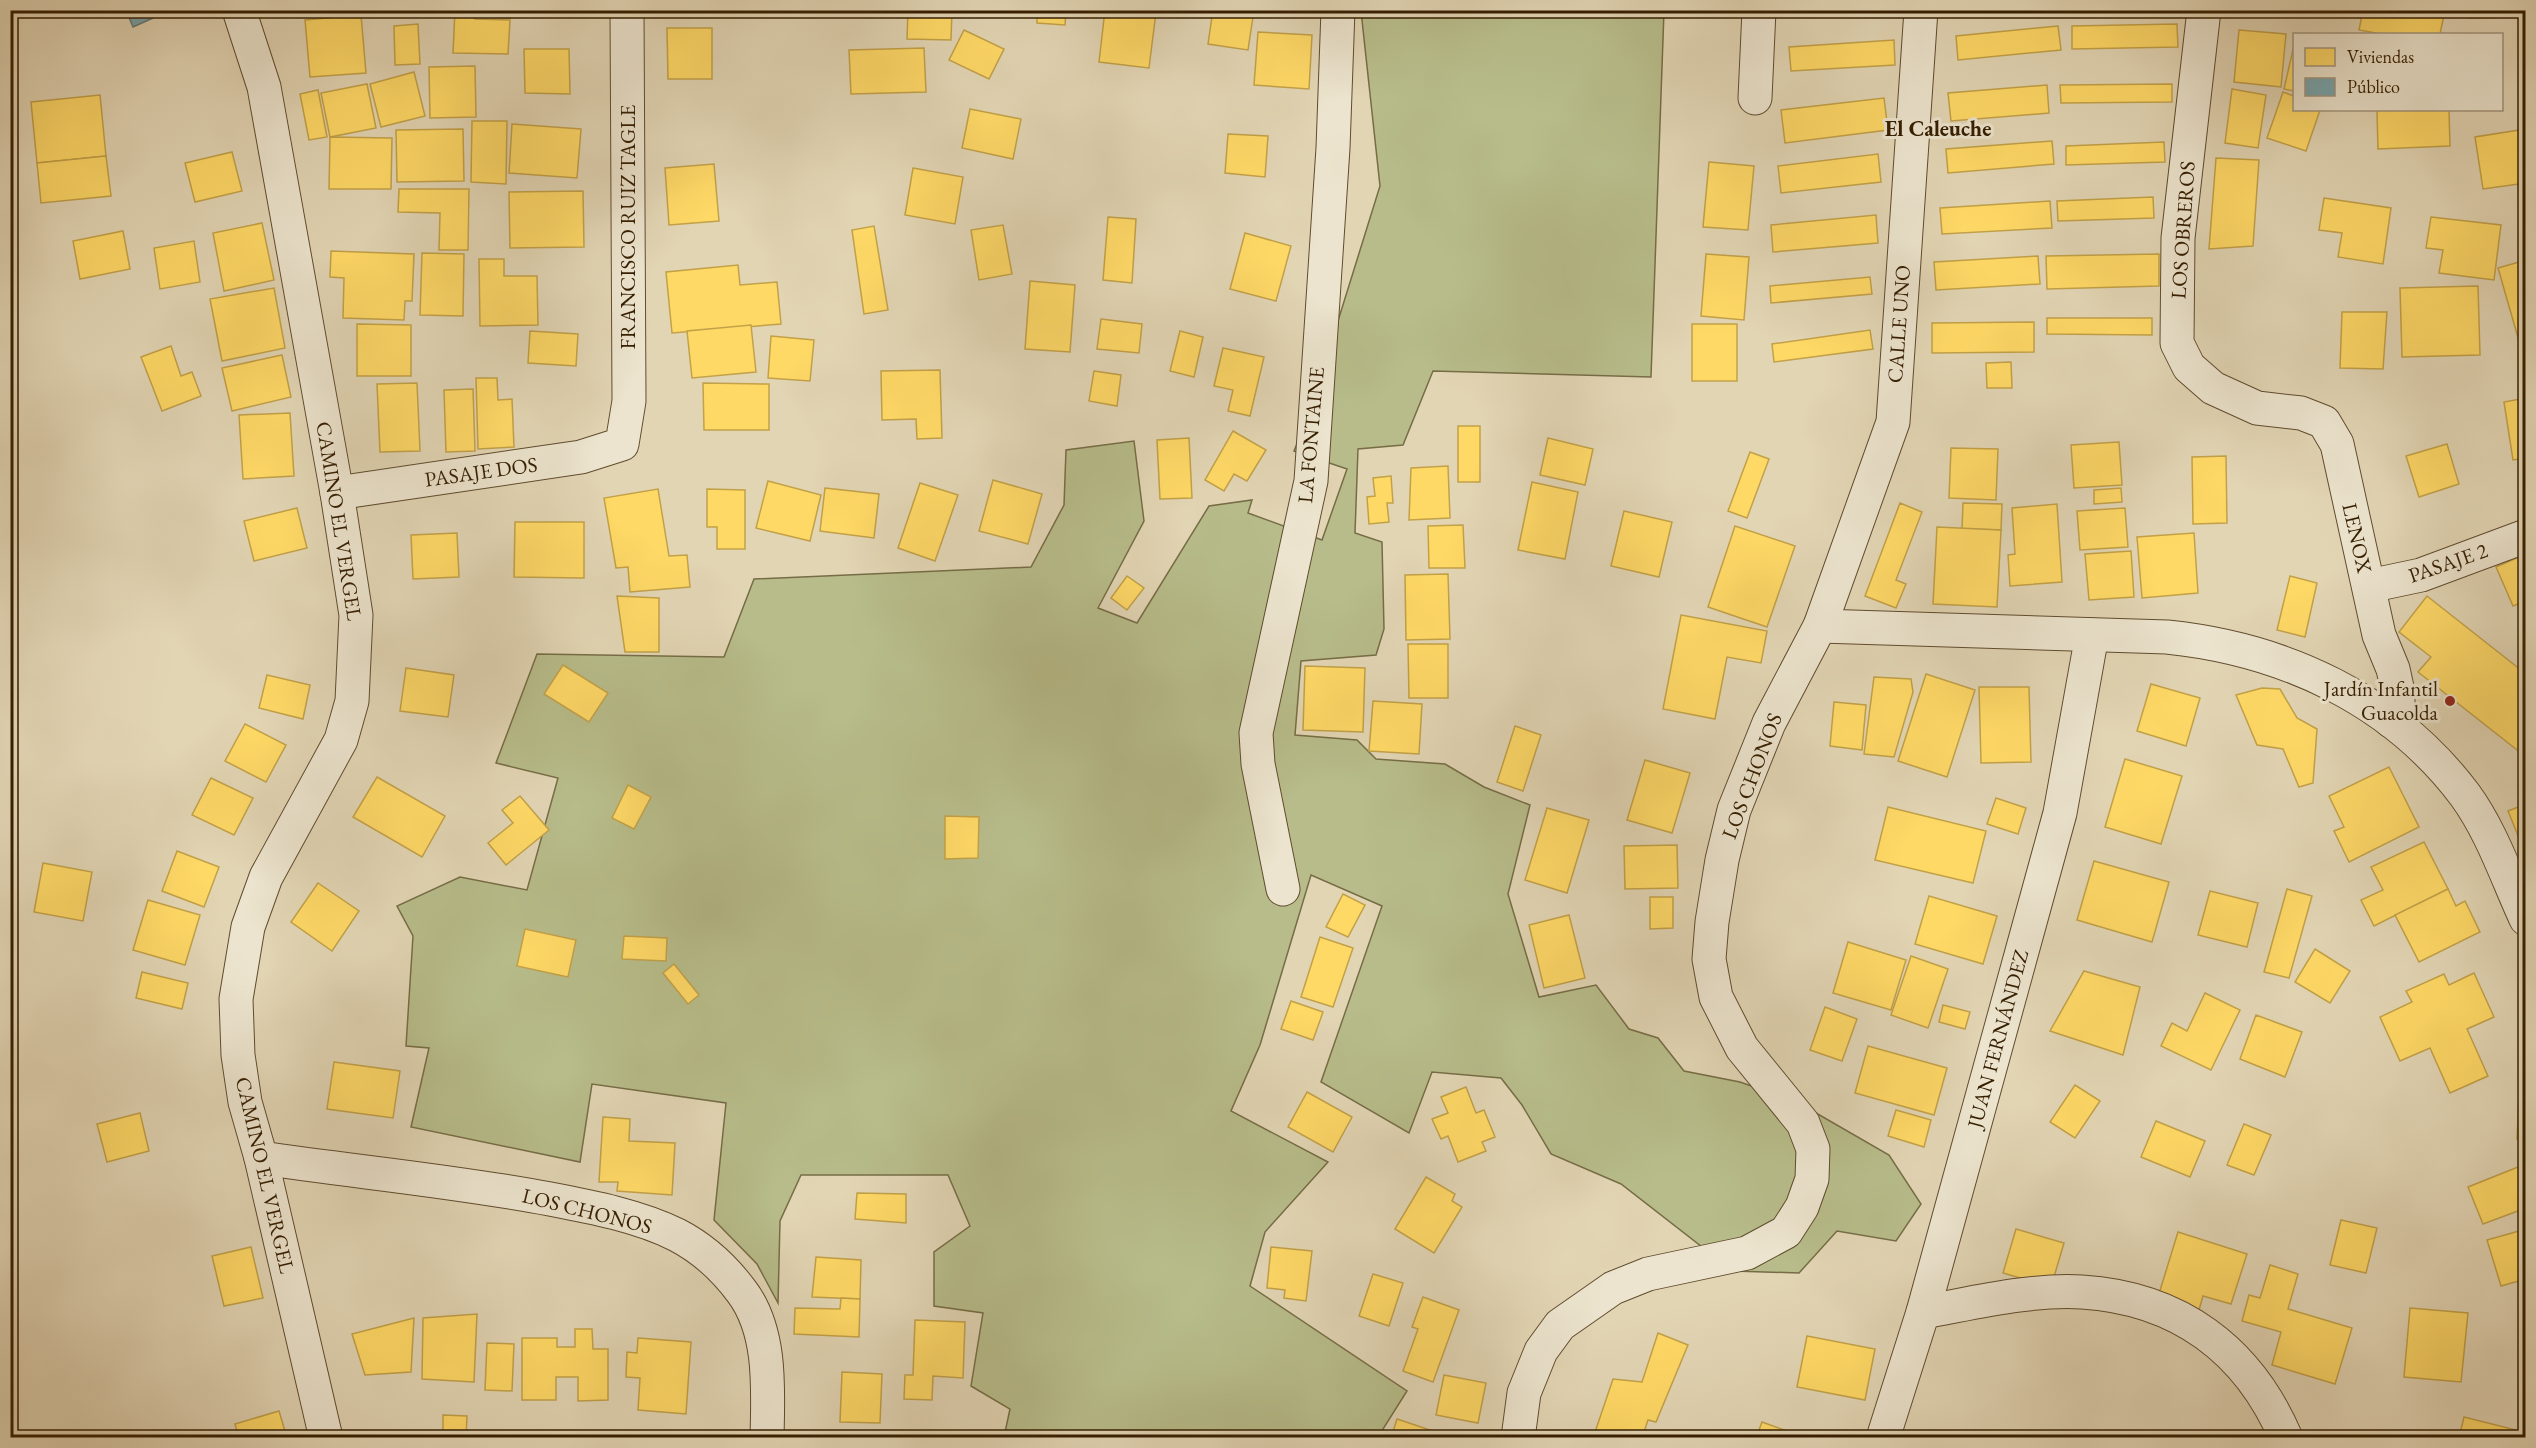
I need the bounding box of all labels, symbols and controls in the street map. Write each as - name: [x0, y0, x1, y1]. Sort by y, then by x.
- legend: [2293, 33, 2503, 111]
- text: Viviendas: [2347, 45, 2414, 68]
- text: Público: [2347, 75, 2400, 98]
- street label: FRANCISCO RUIZ TAGLE: [614, 104, 641, 349]
- district label: El Caleuche: [1885, 114, 1991, 143]
- street label: LOS OBREROS: [2164, 160, 2201, 300]
- street label: CALLE UNO: [1881, 264, 1916, 384]
- street label: LA FONTAINE: [1291, 365, 1330, 504]
- street label: CAMINO EL VERGEL: [310, 420, 369, 623]
- street label: PASAJE DOS: [423, 450, 539, 493]
- street label: LENOX: [2336, 500, 2379, 576]
- street label: PASAJE 2: [2405, 536, 2491, 589]
- place label: Jardín Infantil Guacolda: [2322, 675, 2439, 726]
- marker: Jardín Infantil Guacolda: [2443, 694, 2457, 708]
- street label: LOS CHONOS: [1715, 709, 1788, 843]
- street label: JUAN FERNÁNDEZ: [1960, 946, 2034, 1133]
- street label: CAMINO EL VERGEL: [230, 1074, 301, 1277]
- street label: LOS CHONOS: [520, 1181, 655, 1240]

